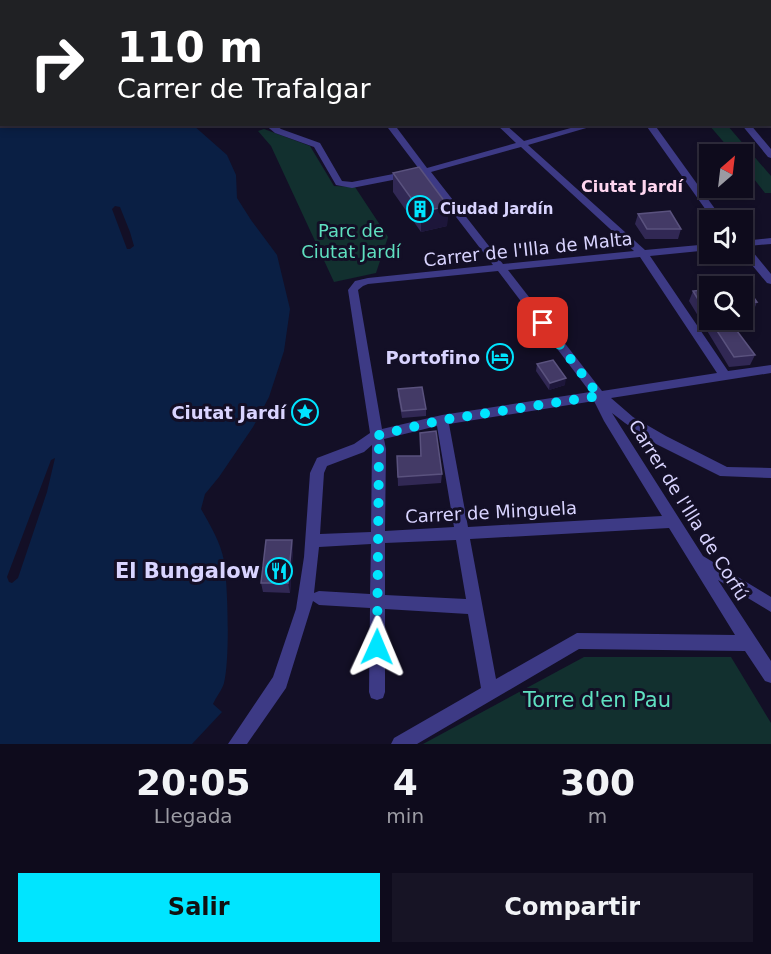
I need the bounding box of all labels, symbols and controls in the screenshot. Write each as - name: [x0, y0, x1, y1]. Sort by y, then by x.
- text: 110 m: [117, 23, 263, 72]
- icon: right: [18, 24, 96, 102]
- text: Carrer de Trafalgar: [117, 73, 371, 104]
- north arrow: [699, 144, 753, 198]
- map controls: [699, 144, 753, 330]
- district label: Ciutat Jardí: [581, 177, 684, 196]
- building icon: Ciudad Jardín: [405, 194, 435, 224]
- place label: Ciudad Jardín: [440, 200, 553, 218]
- button: sound: [699, 210, 753, 264]
- park label: Parc de Ciutat Jardí: [301, 220, 402, 262]
- street label: Carrer de l'Illa de Malta: [422, 228, 634, 270]
- button: search: [699, 276, 753, 330]
- pin: [517, 297, 568, 348]
- icon: arrive: [526, 306, 559, 339]
- hotel icon: Portofino: [485, 342, 515, 372]
- place label: Portofino: [385, 347, 480, 368]
- place icon: Ciutat Jardí: [290, 397, 320, 427]
- place label: Ciutat Jardí: [171, 402, 287, 423]
- street label: Carrer de l'Illa de Corfú: [625, 416, 753, 604]
- street label: Carrer de Minguela: [405, 497, 577, 527]
- restaurant icon: El Bungalow: [264, 556, 294, 586]
- place label: El Bungalow: [115, 559, 260, 583]
- position arrow: [345, 615, 409, 679]
- park label: Torre d'en Pau: [522, 688, 671, 712]
- text: 20:05: [136, 762, 250, 803]
- text: 4: [393, 762, 418, 803]
- text: 300: [560, 762, 635, 803]
- text: Llegada: [154, 804, 233, 828]
- text: min: [386, 804, 424, 828]
- text: m: [588, 804, 607, 828]
- button: Salir: [18, 873, 380, 942]
- button: Compartir: [392, 873, 753, 942]

